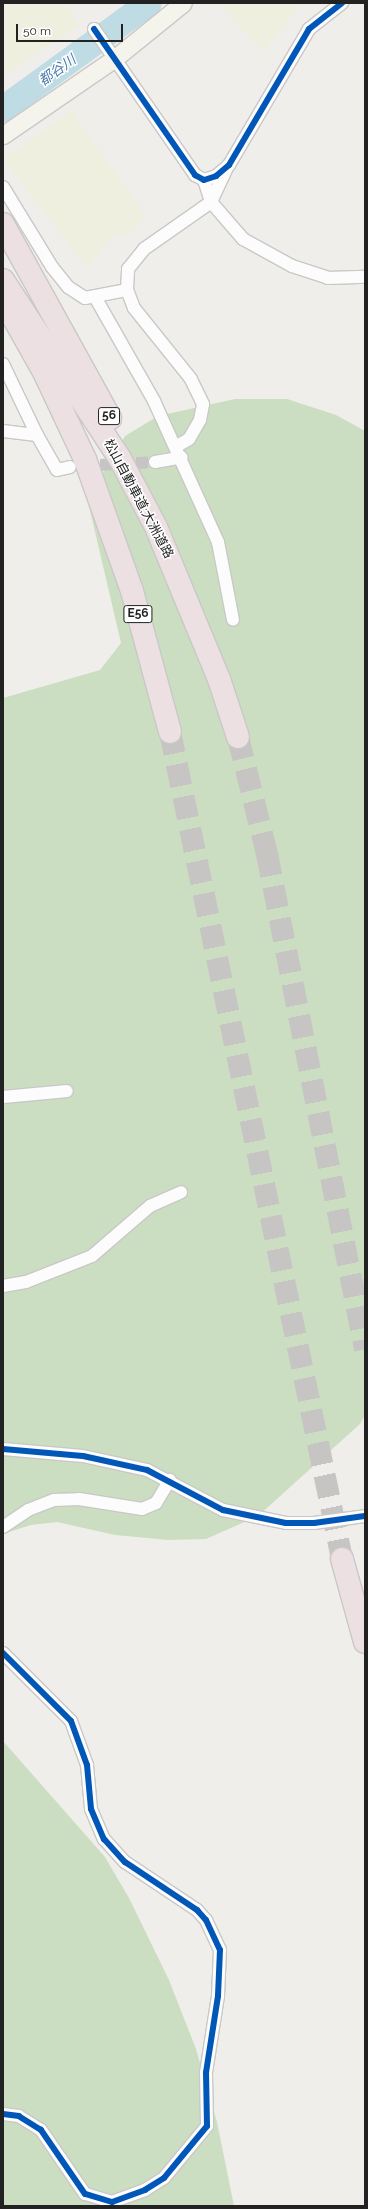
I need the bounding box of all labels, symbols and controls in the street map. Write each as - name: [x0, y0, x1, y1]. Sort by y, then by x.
- scale bar: [18, 16, 125, 42]
- text: 50 m: [23, 24, 51, 38]
- water label: 都谷川: [35, 51, 79, 89]
- road number: 56: [98, 406, 120, 426]
- street label: 松山自動車道;大洲道路: [100, 437, 176, 561]
- road number: E56: [123, 604, 153, 624]

